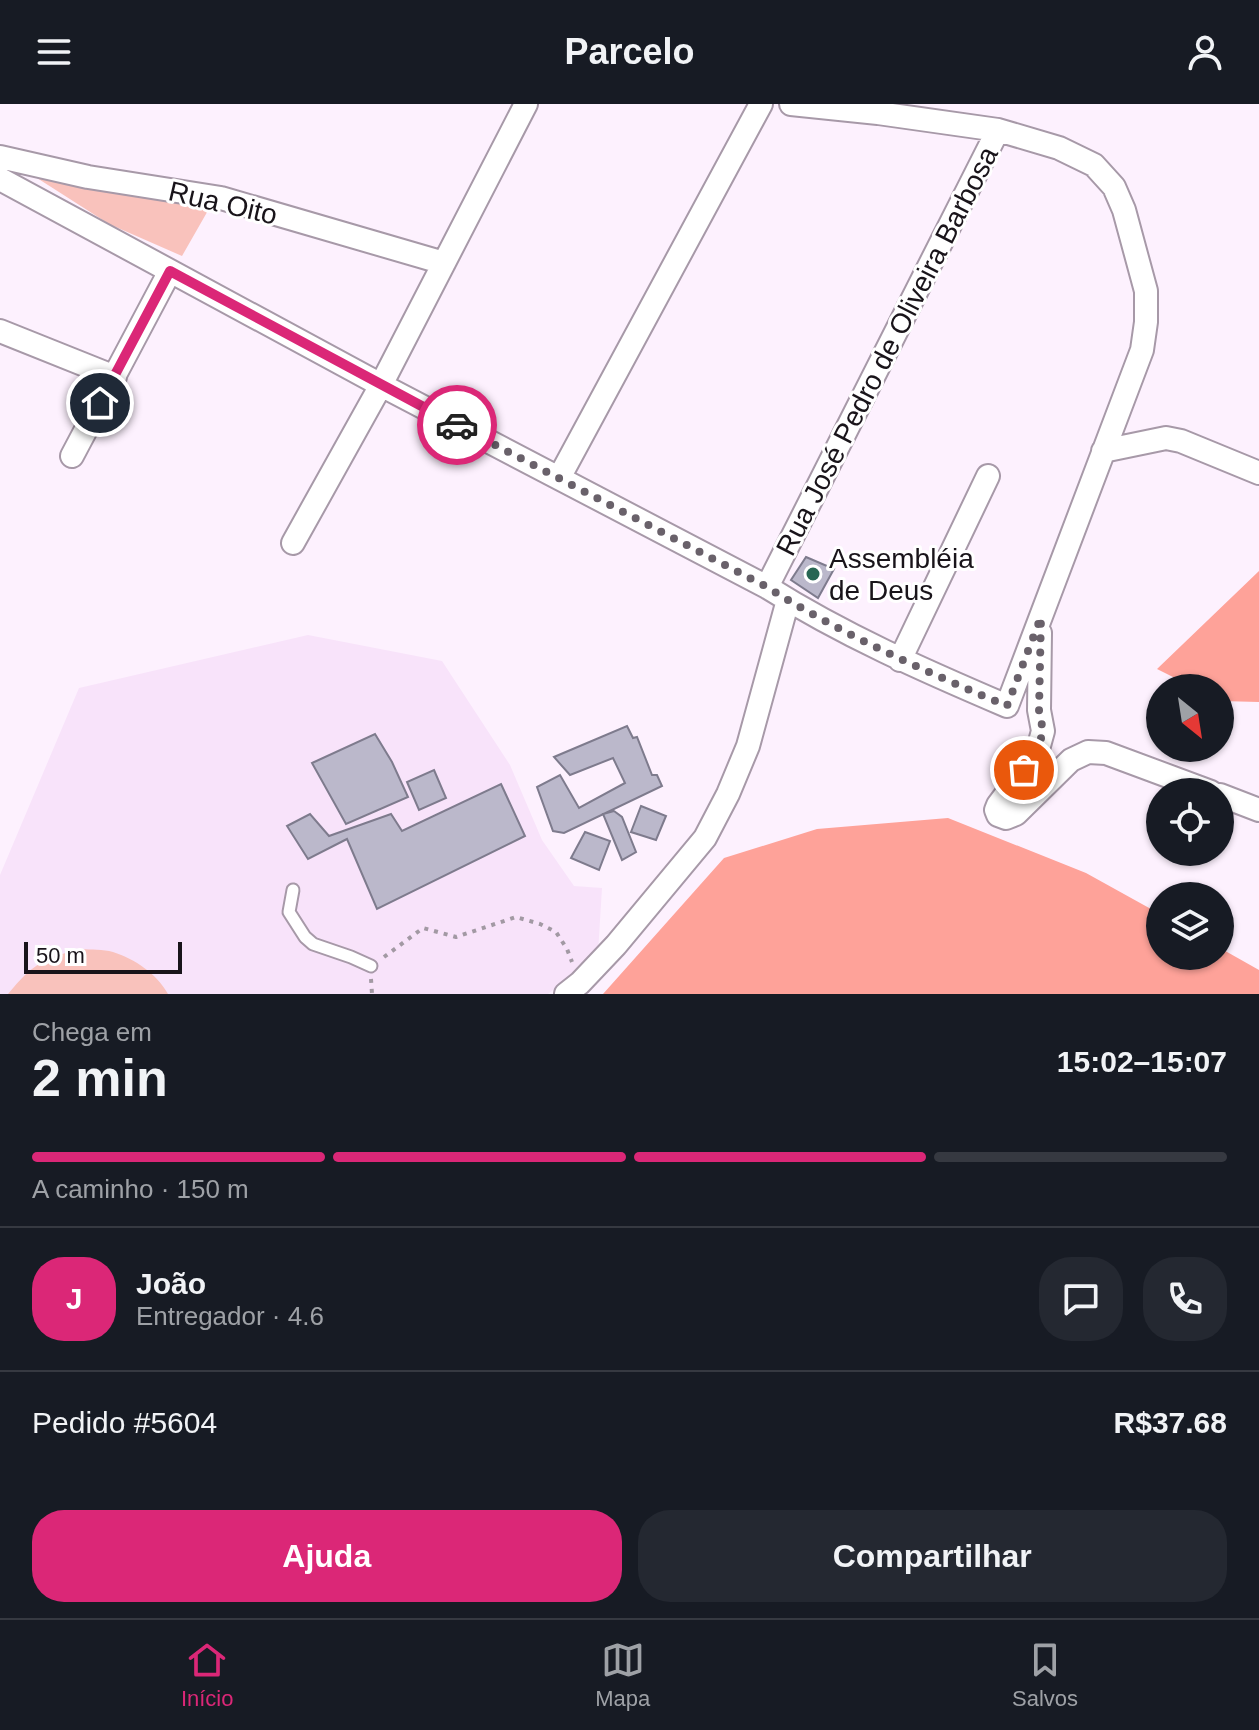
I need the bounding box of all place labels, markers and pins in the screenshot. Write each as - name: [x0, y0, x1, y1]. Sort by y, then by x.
- pin: [66, 369, 134, 437]
- place label: Assembléia de Deus: [829, 543, 974, 606]
- marker: Assembléia de Deus: [804, 565, 822, 583]
- pin: [990, 736, 1058, 804]

